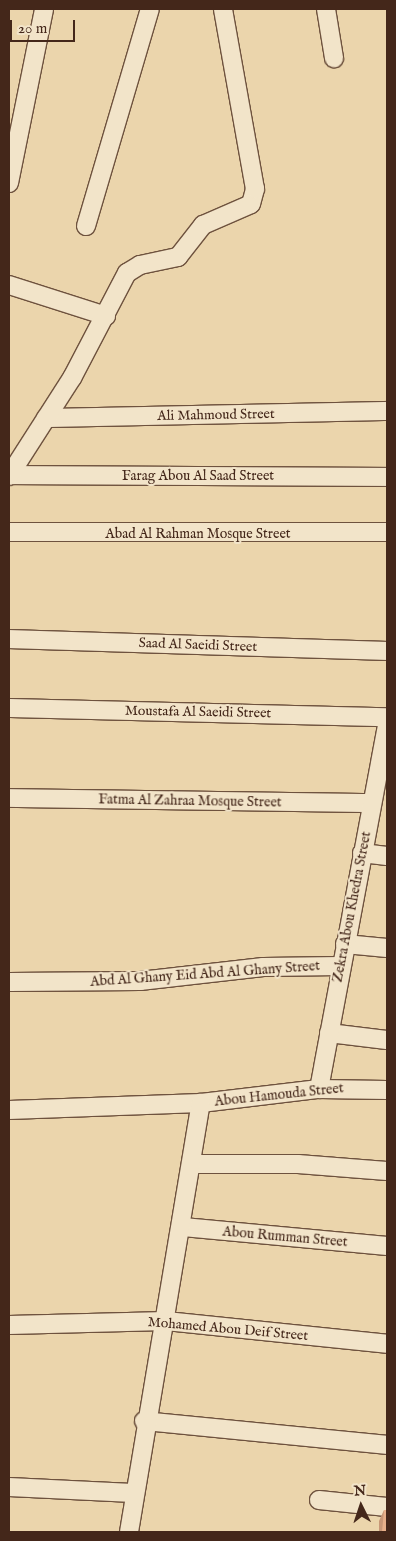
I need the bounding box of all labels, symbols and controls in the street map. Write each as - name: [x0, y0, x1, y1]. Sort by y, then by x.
- scale bar: [12, 10, 78, 42]
- text: 20 m: [18, 19, 47, 38]
- street label: Ali Mahmoud Street: [157, 406, 275, 424]
- street label: Farag Abou Al Saad Street: [122, 468, 274, 484]
- street label: Abad Al Rahman Mosque Street: [105, 526, 291, 542]
- street label: Saad Al Saeidi Street: [138, 635, 258, 655]
- street label: Moustafa Al Saeidi Street: [125, 702, 271, 722]
- street label: Fatma Al Zahraa Mosque Street: [98, 791, 282, 811]
- street label: Zekra Abou Khedra Street: [329, 830, 375, 984]
- street label: Abd Al Ghany Eid Abd Al Ghany Street: [90, 958, 320, 990]
- street label: Abou Hamouda Street: [214, 1080, 344, 1110]
- street label: Abou Rumman Street: [222, 1223, 348, 1251]
- street label: Mohamed Abou Deif Street: [147, 1314, 309, 1344]
- north arrow: [336, 1481, 386, 1531]
- text: N: [353, 1482, 367, 1500]

